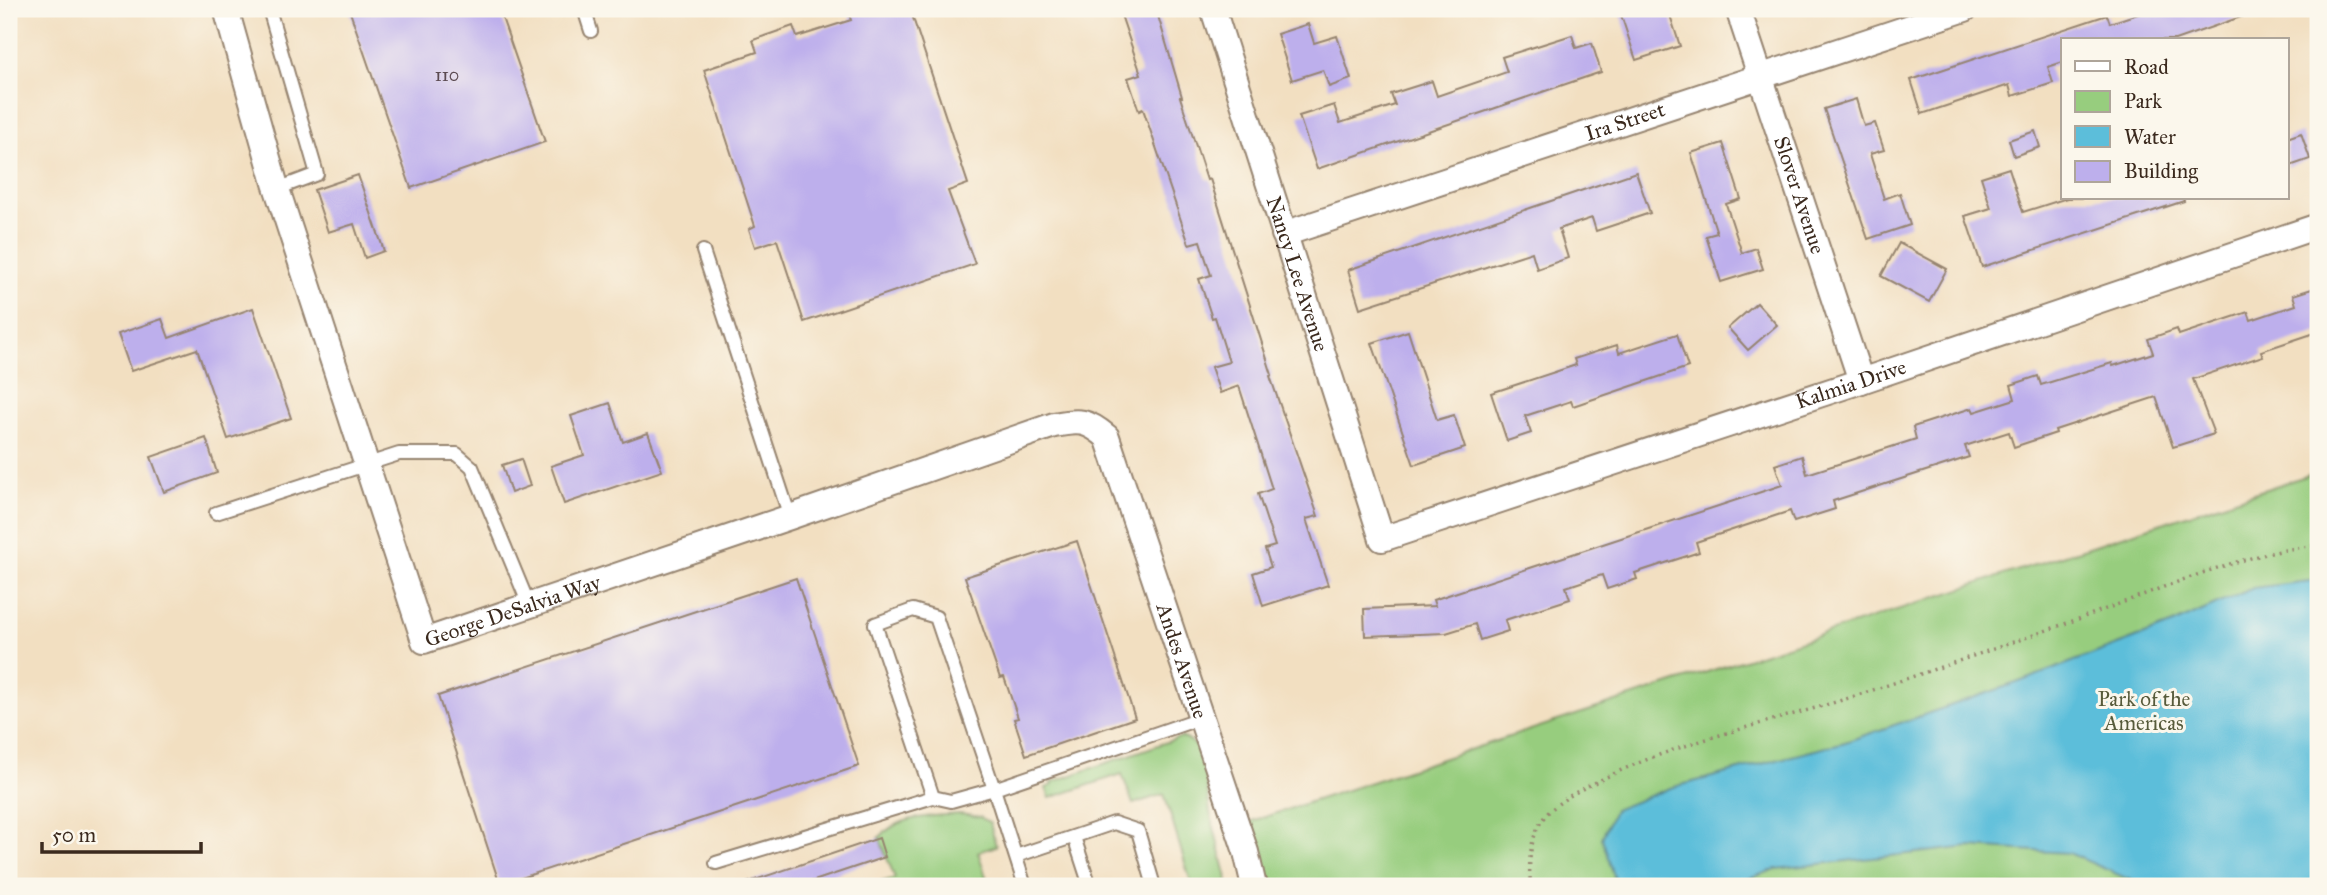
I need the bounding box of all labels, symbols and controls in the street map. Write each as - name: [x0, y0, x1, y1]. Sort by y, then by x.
- legend: [2061, 38, 2288, 200]
- text: Road: [2124, 54, 2169, 80]
- house number: 110: [435, 64, 459, 86]
- text: Park: [2124, 88, 2162, 114]
- street label: Ira Street: [1582, 96, 1669, 147]
- text: Water: [2124, 124, 2176, 150]
- street label: Slover Avenue: [1768, 133, 1831, 257]
- text: Building: [2124, 158, 2198, 184]
- street label: Nancy Lee Avenue: [1261, 193, 1334, 355]
- street label: Kalmia Drive: [1792, 354, 1910, 415]
- street label: George DeSalvia Way: [421, 569, 605, 653]
- street label: Andes Avenue: [1150, 599, 1213, 722]
- park label: Park of the Americas: [2098, 686, 2191, 736]
- scale bar: [42, 811, 201, 855]
- text: 50 m: [52, 822, 97, 848]

